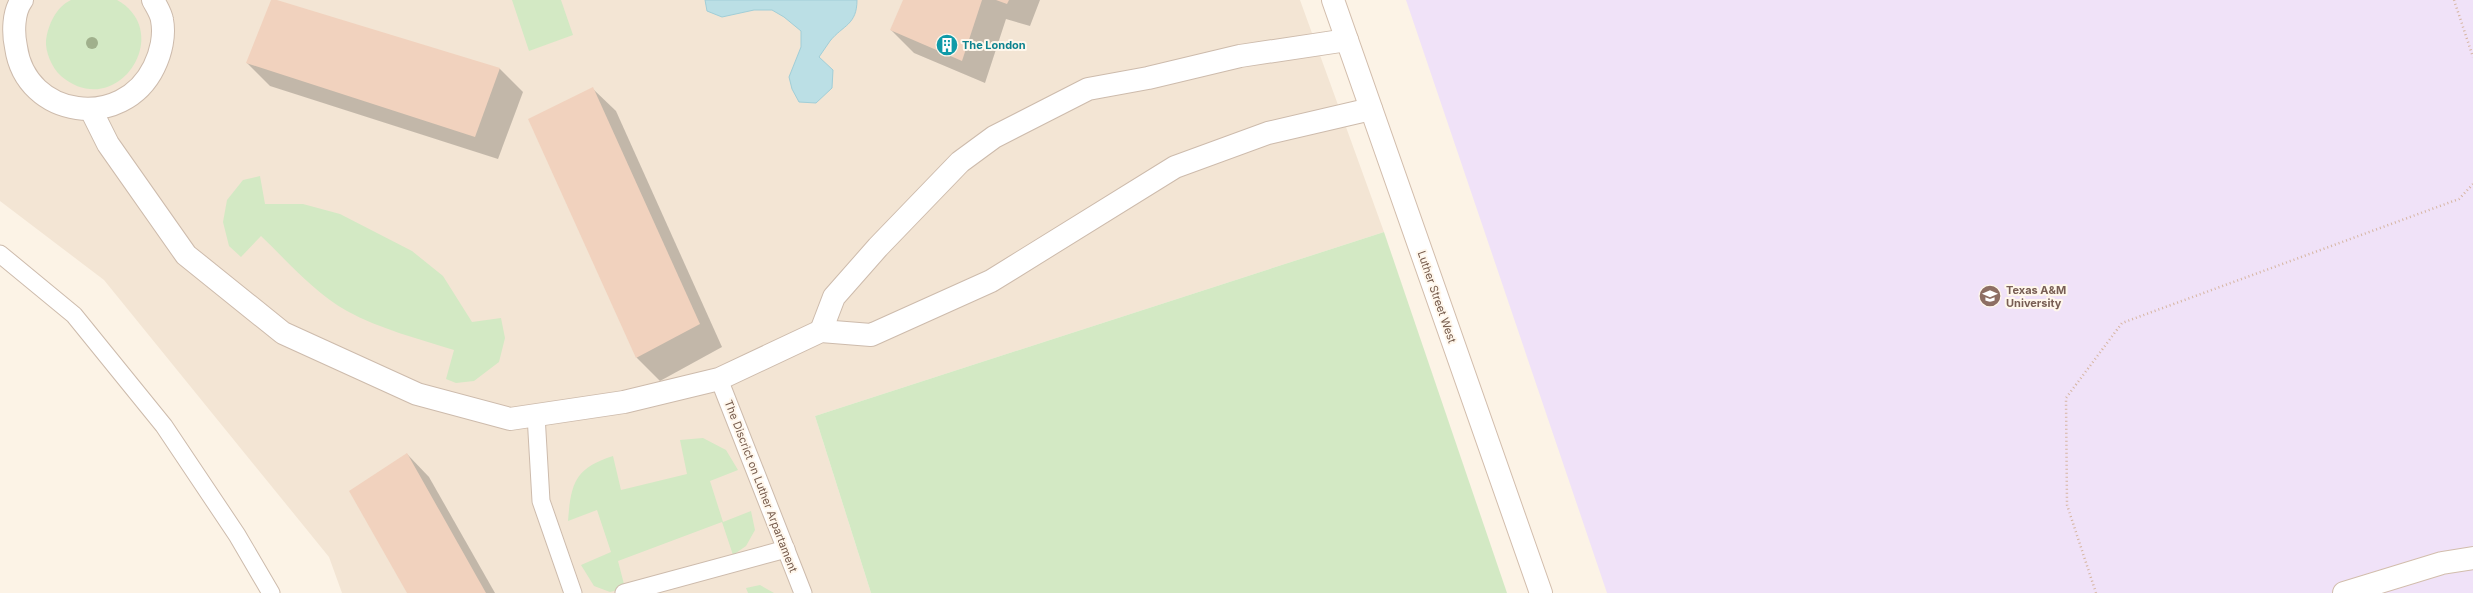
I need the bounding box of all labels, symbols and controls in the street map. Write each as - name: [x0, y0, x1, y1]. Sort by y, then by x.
- building icon: The London: [934, 32, 960, 58]
- place label: The London: [962, 38, 1026, 52]
- street label: Luther Street West: [1415, 249, 1459, 345]
- school or university icon: Texas A&M University: [1977, 283, 2003, 309]
- place label: Texas A&M University: [2006, 283, 2066, 310]
- street label: The Discrict on Luther Arpartament: [722, 398, 801, 575]

